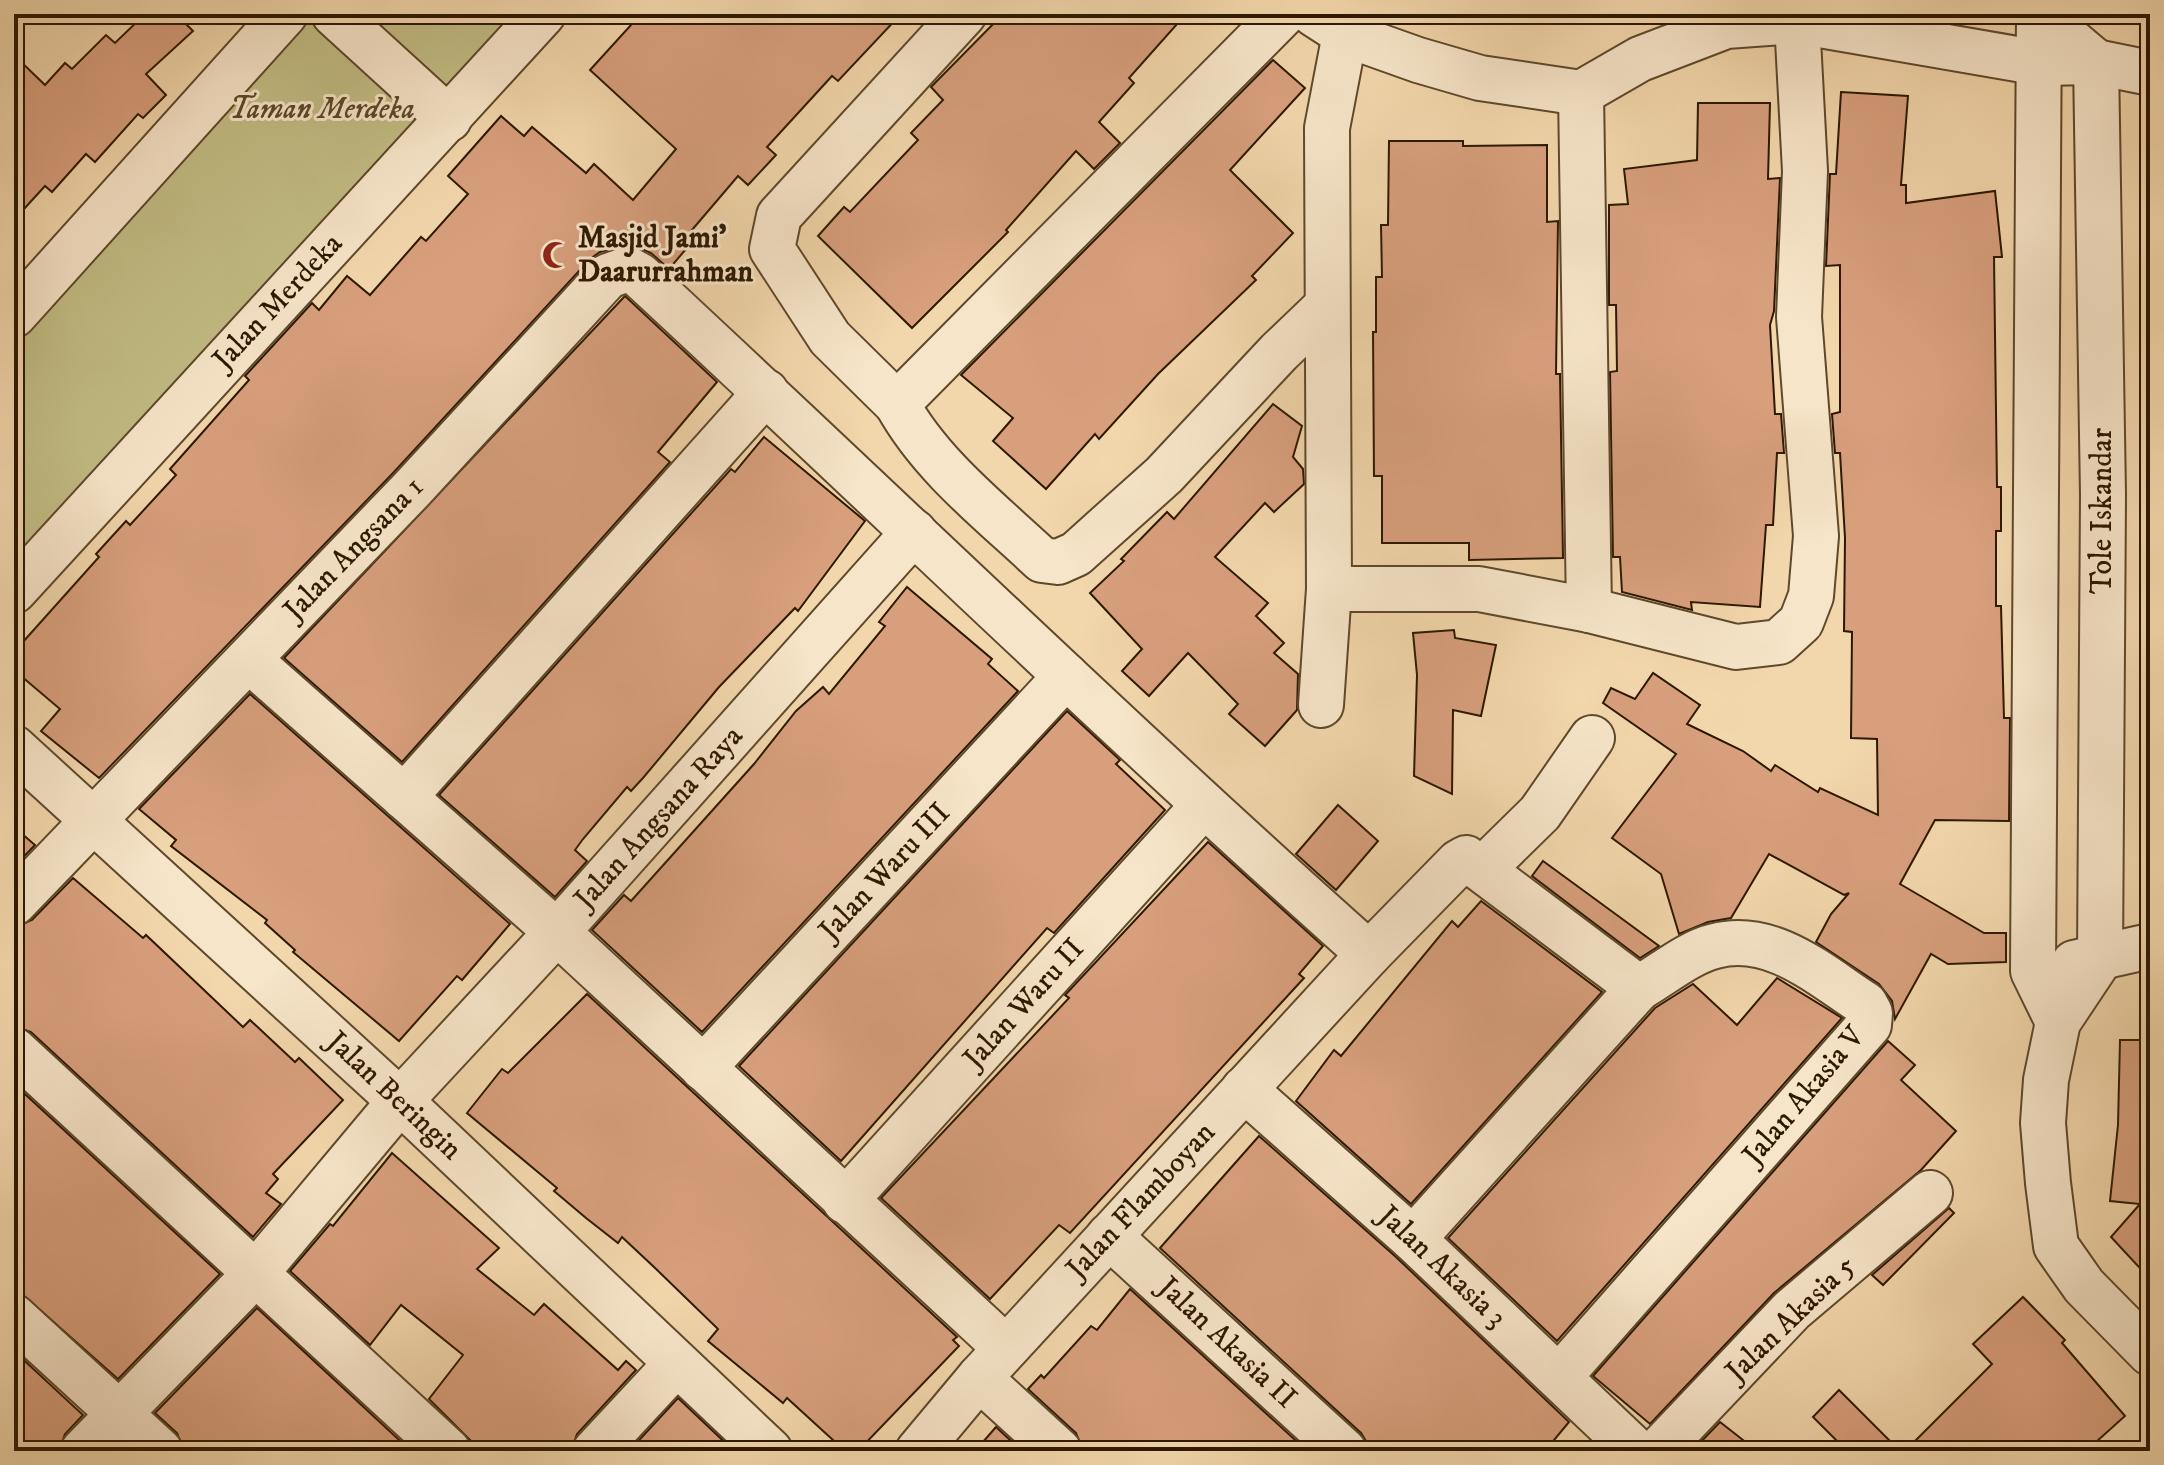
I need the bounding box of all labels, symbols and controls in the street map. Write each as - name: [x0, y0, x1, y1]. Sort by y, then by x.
- park label: Taman Merdeka: [229, 91, 415, 128]
- place label: Masjid Jami' Daarurrahman: [578, 220, 754, 291]
- street label: Jalan Merdeka: [203, 226, 351, 380]
- mosque icon: Masjid Jami' Daarurrahman: [541, 240, 571, 270]
- street label: Tole Iskandar: [2084, 428, 2121, 594]
- street label: Jalan Angsana 1: [274, 469, 432, 631]
- street label: Jalan Angsana Raya: [565, 718, 751, 920]
- street label: Jalan Waru III: [810, 795, 958, 951]
- street label: Jalan Waru II: [954, 931, 1092, 1079]
- street label: Jalan Akasia V: [1733, 1018, 1874, 1176]
- street label: Jalan Beringin: [316, 1022, 470, 1168]
- street label: Jalan Flamboyan: [1057, 1114, 1224, 1290]
- street label: Jalan Akasia 3: [1368, 1196, 1514, 1336]
- street label: Jalan Akasia 5: [1716, 1248, 1864, 1392]
- street label: Jalan Akasia II: [1148, 1267, 1304, 1417]

